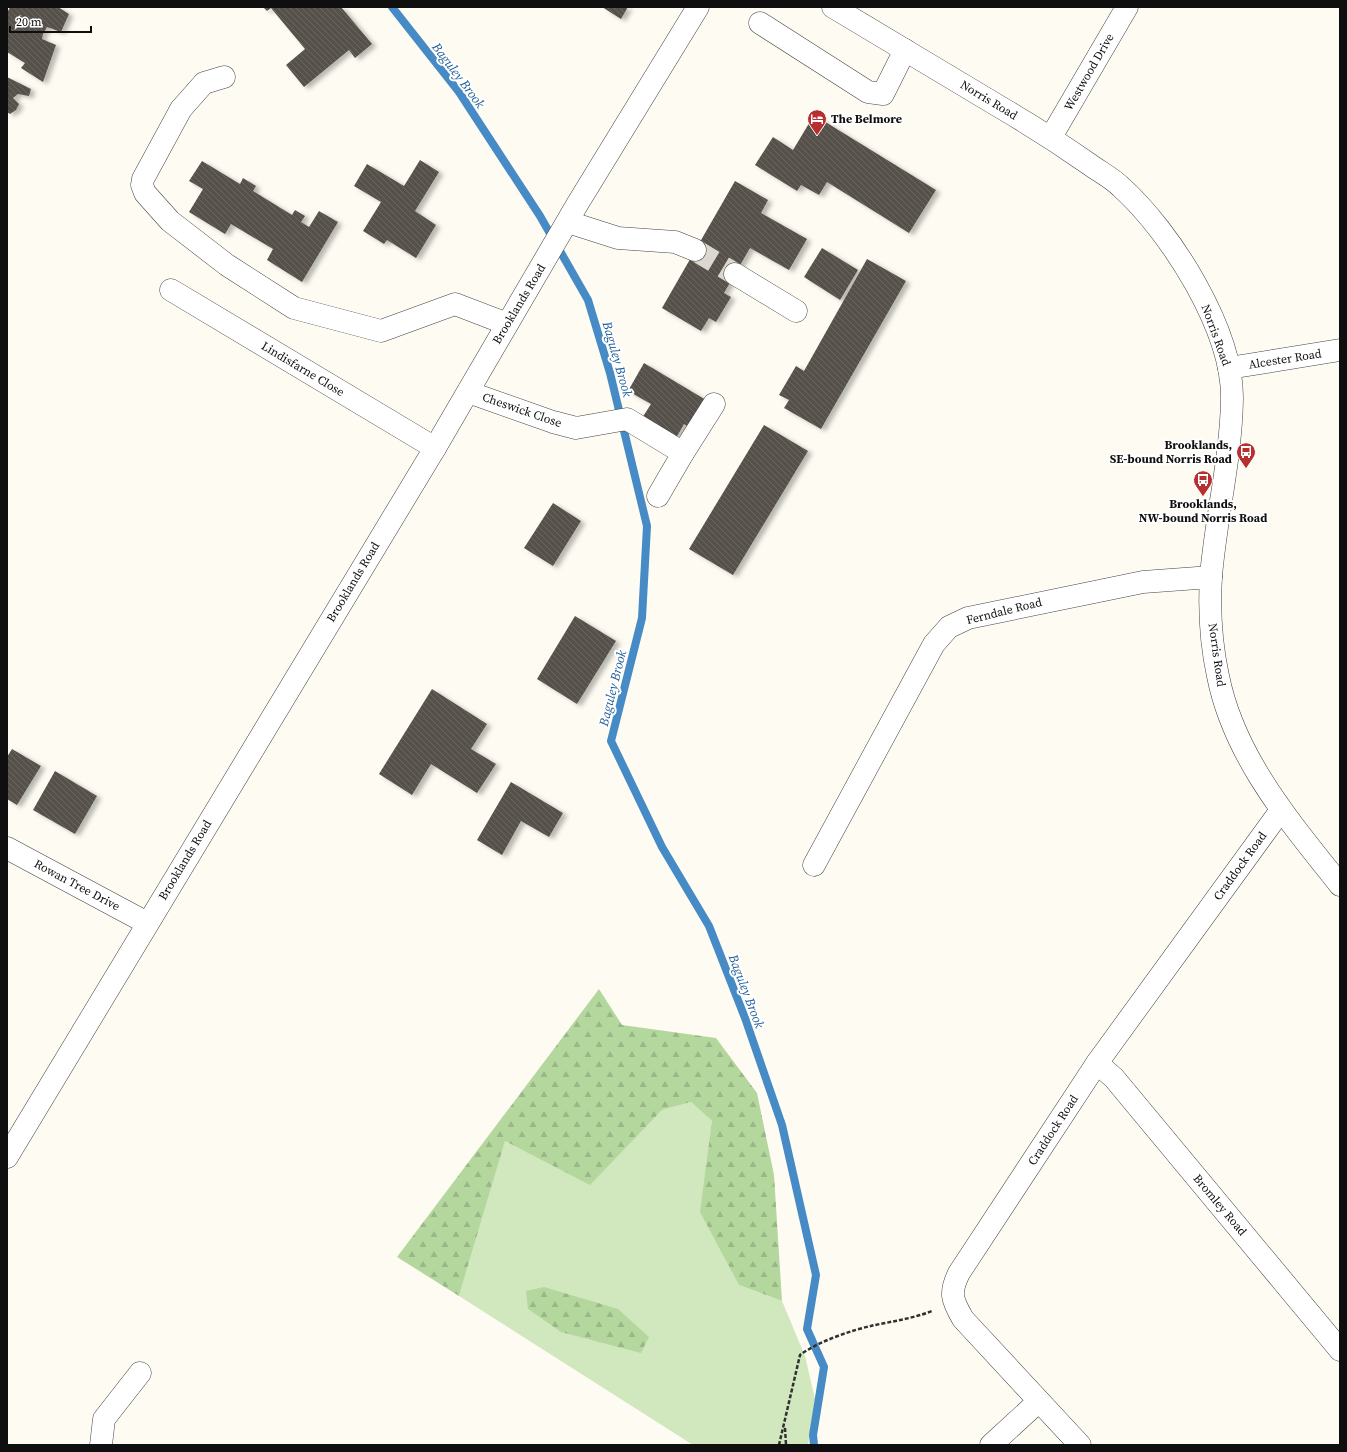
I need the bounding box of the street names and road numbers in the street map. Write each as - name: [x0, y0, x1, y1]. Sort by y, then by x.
- street label: Westwood Drive: [1060, 30, 1118, 114]
- street label: Norris Road: [957, 77, 1021, 123]
- street label: Brooklands Road: [489, 261, 549, 347]
- street label: Norris Road: [1198, 302, 1235, 368]
- street label: Lindisfarne Close: [259, 338, 347, 400]
- street label: Alcester Road: [1247, 345, 1323, 373]
- street label: Cheswick Close: [480, 389, 564, 431]
- street label: Brooklands Road: [323, 539, 383, 625]
- street label: Ferndale Road: [965, 594, 1044, 628]
- street label: Norris Road: [1205, 622, 1229, 688]
- street label: Brooklands Road: [155, 817, 215, 903]
- street label: Craddock Road: [1210, 828, 1270, 904]
- street label: Rowan Tree Drive: [31, 856, 123, 914]
- street label: Craddock Road: [1024, 1091, 1082, 1168]
- street label: Bromley Road: [1190, 1171, 1251, 1239]

